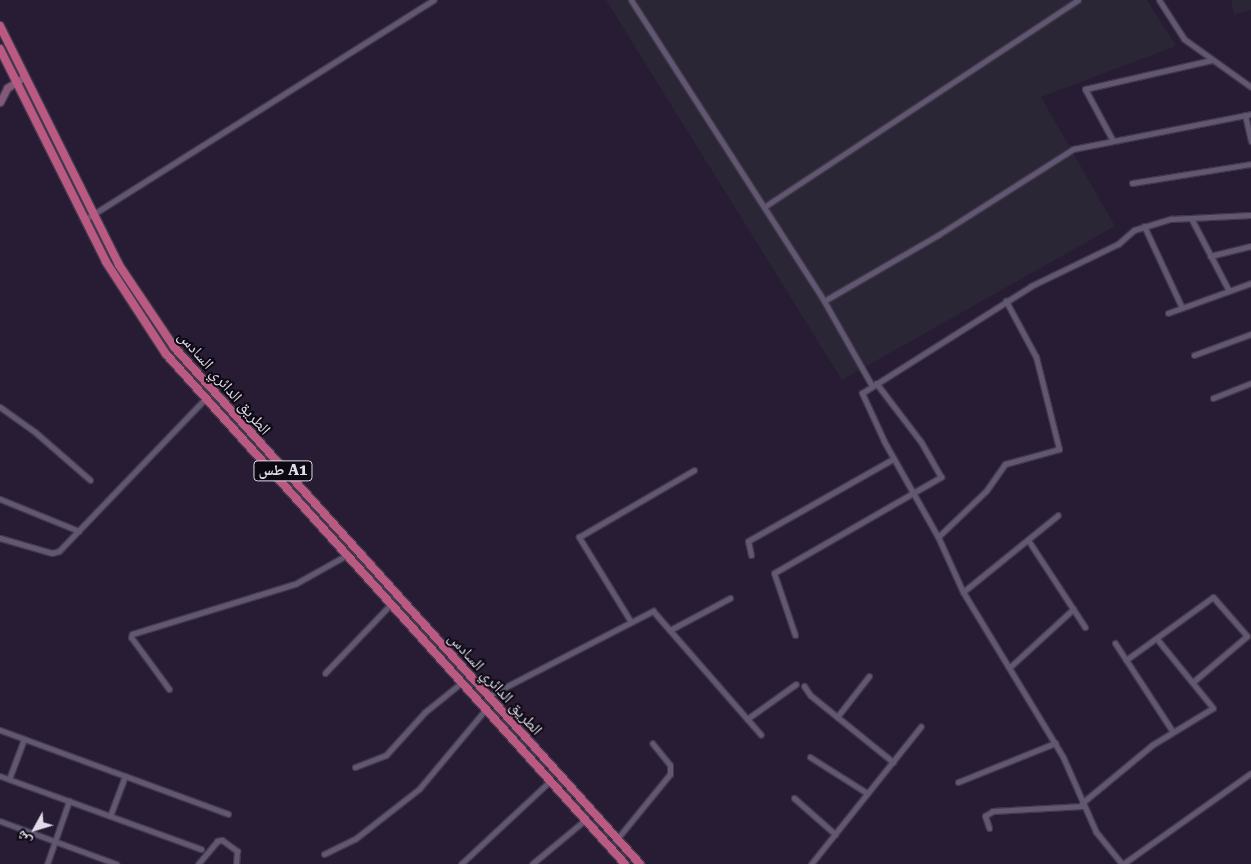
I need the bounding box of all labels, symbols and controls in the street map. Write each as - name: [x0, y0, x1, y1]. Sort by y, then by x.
- street label: الطريق الدائري السادس: [174, 327, 274, 439]
- road number: طس A1: [253, 458, 313, 484]
- street label: الطريق الدائري السادس: [444, 629, 546, 739]
- north arrow: [10, 804, 60, 854]
- text: ش: [12, 828, 34, 849]

